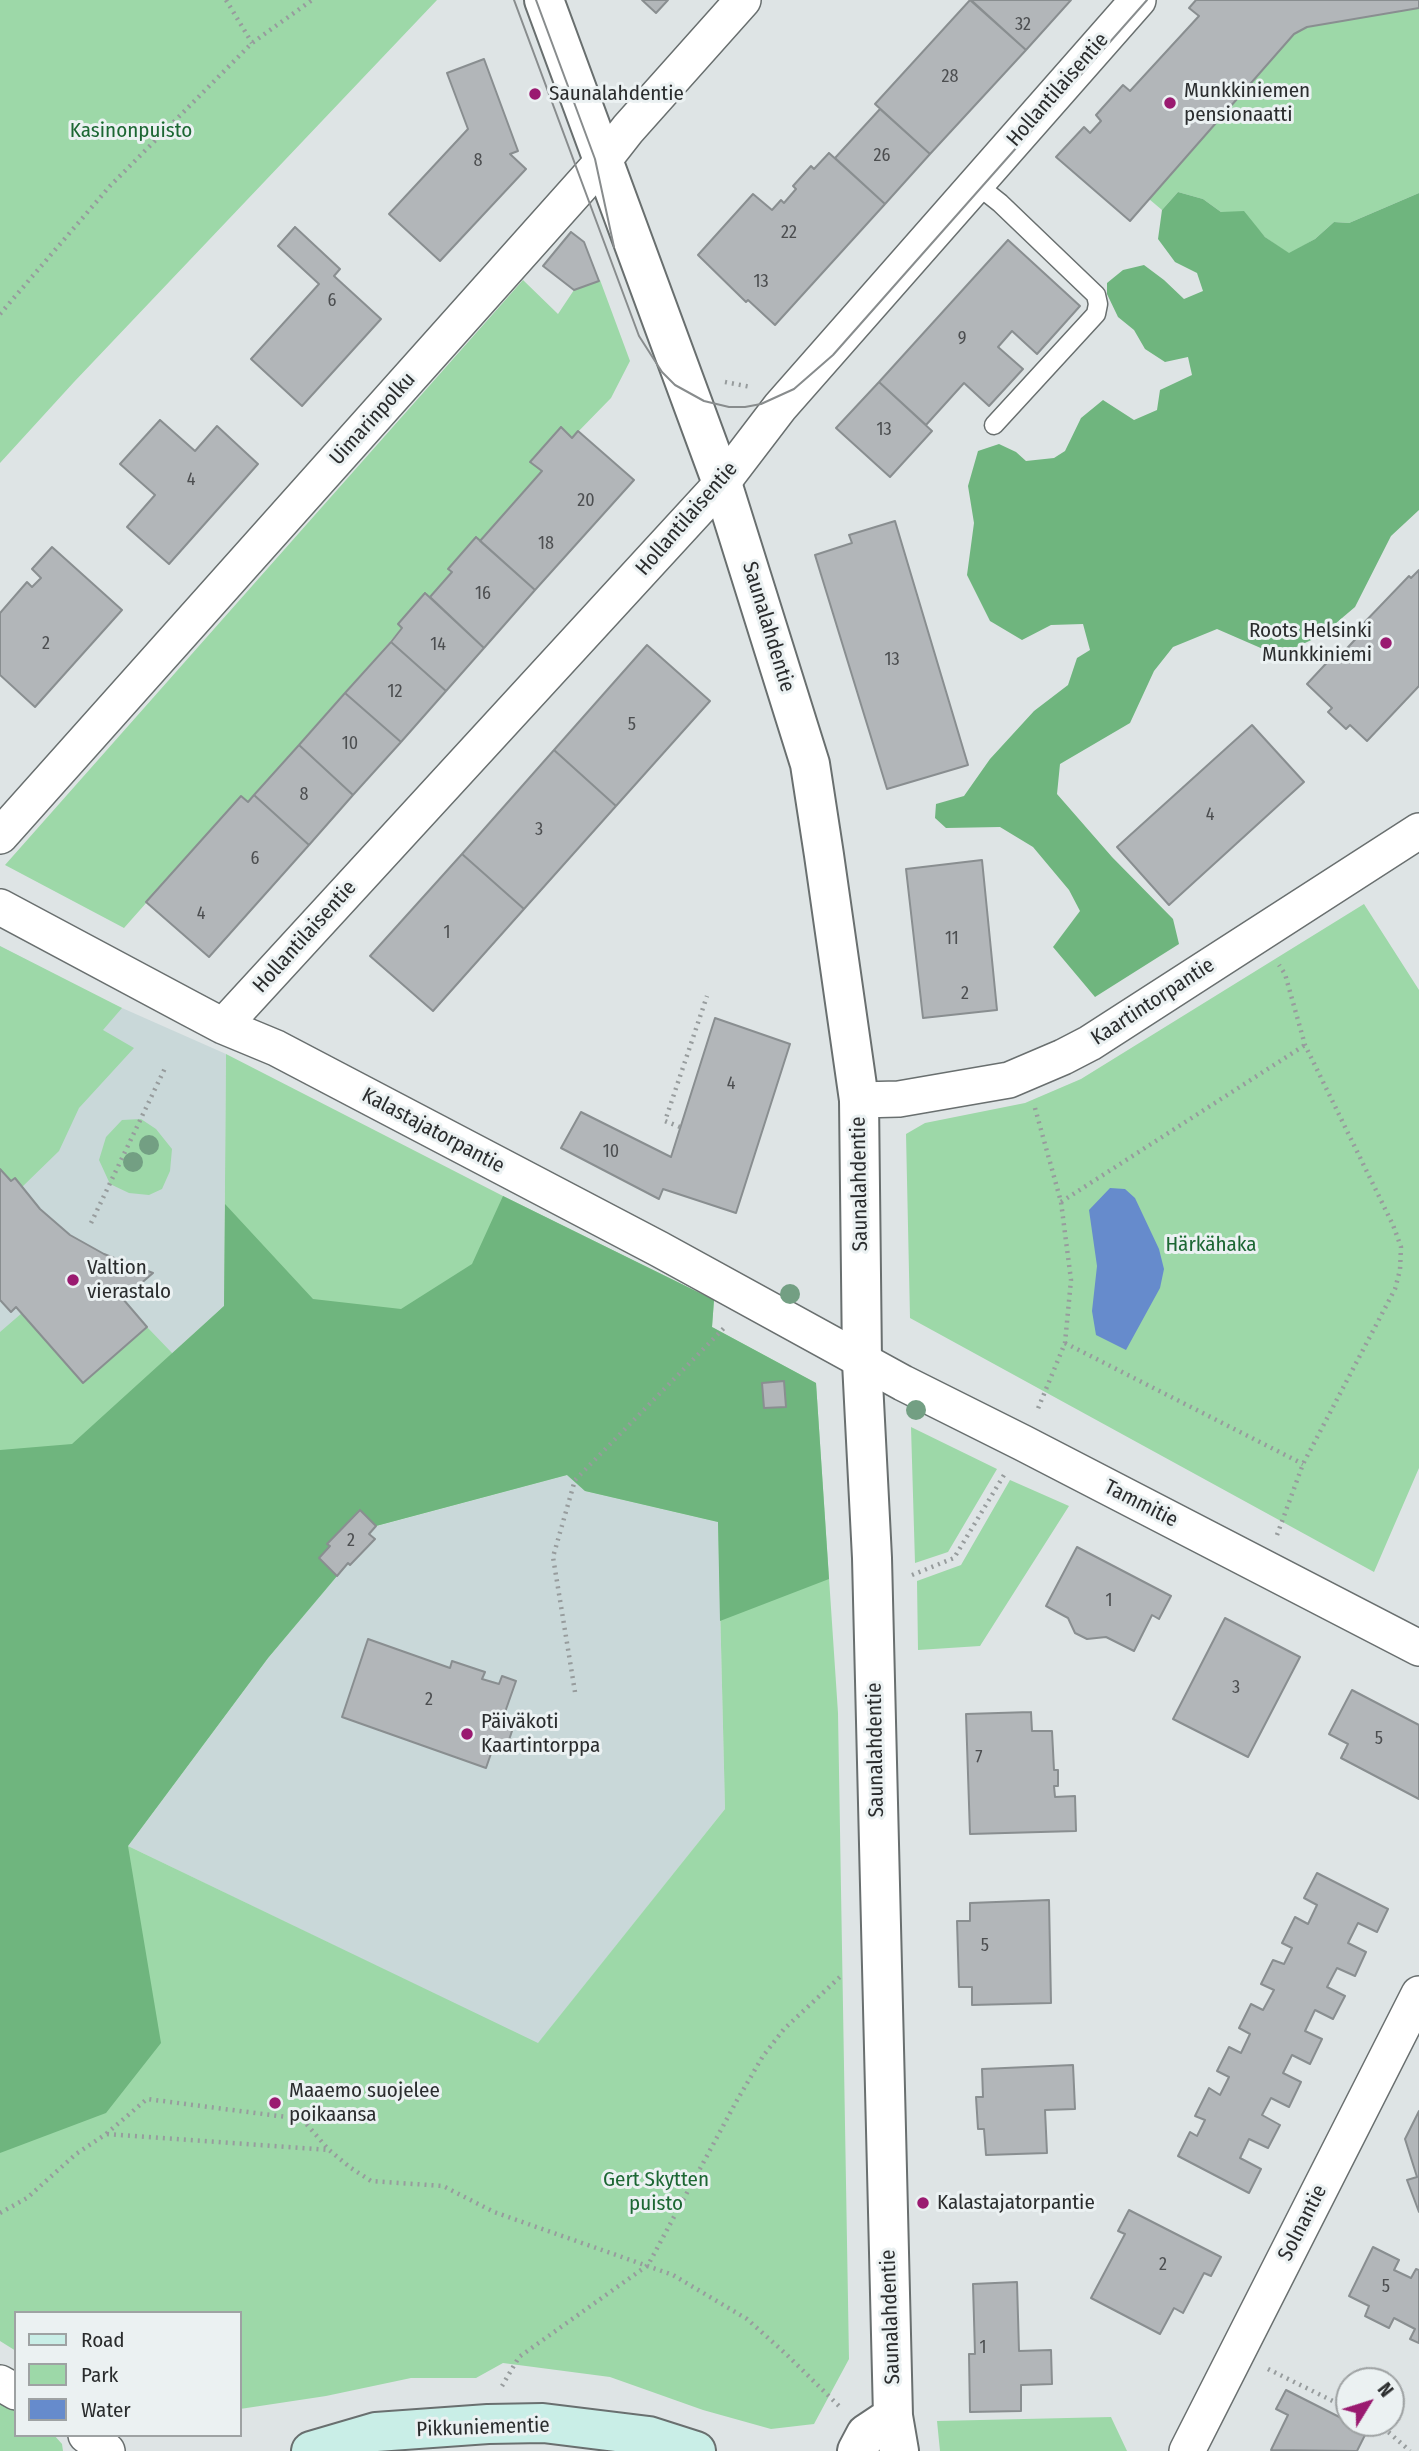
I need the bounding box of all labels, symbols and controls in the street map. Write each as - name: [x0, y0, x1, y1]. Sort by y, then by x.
- house number: 32: [1015, 14, 1031, 36]
- street label: Hollantilaisentie: [1002, 28, 1114, 152]
- house number: 28: [942, 66, 958, 88]
- place label: Munkkiniemen pensionaatti: [1184, 78, 1310, 128]
- place label: Saunalahdentie: [549, 81, 684, 107]
- marker: Saunalahdentie: [527, 86, 543, 102]
- marker: Munkkiniemen pensionaatti: [1162, 95, 1178, 111]
- park label: Kasinonpuisto: [70, 118, 192, 144]
- house number: 26: [874, 145, 890, 167]
- house number: 8: [474, 150, 482, 172]
- house number: 22: [781, 222, 797, 244]
- house number: 13: [753, 271, 769, 293]
- house number: 6: [328, 290, 336, 312]
- house number: 9: [958, 328, 966, 350]
- street label: Uimarinpolku: [325, 367, 421, 471]
- house number: 13: [876, 419, 892, 441]
- street label: Hollantilaisentie: [631, 457, 743, 581]
- house number: 4: [187, 469, 195, 491]
- house number: 20: [577, 490, 595, 512]
- house number: 18: [538, 533, 554, 555]
- street label: Saunalahdentie: [736, 559, 800, 695]
- house number: 16: [475, 583, 491, 605]
- place label: Roots Helsinki Munkkiniemi: [1249, 618, 1372, 668]
- house number: 2: [42, 633, 50, 655]
- house number: 14: [430, 634, 446, 656]
- marker: Roots Helsinki Munkkiniemi: [1378, 635, 1394, 651]
- house number: 13: [884, 649, 900, 671]
- house number: 12: [388, 681, 402, 703]
- house number: 5: [628, 714, 636, 736]
- house number: 10: [342, 733, 358, 755]
- house number: 8: [300, 784, 308, 806]
- house number: 4: [1206, 804, 1214, 826]
- house number: 3: [535, 819, 543, 841]
- house number: 6: [251, 848, 259, 870]
- street label: Hollantilaisentie: [248, 876, 362, 998]
- house number: 4: [197, 903, 205, 925]
- house number: 1: [443, 922, 451, 944]
- house number: 11: [945, 928, 959, 950]
- street label: Kaartintorpantie: [1087, 953, 1219, 1051]
- house number: 2: [961, 983, 969, 1005]
- house number: 4: [727, 1073, 735, 1095]
- street label: Kalastajatorpantie: [357, 1083, 509, 1179]
- street label: Saunalahdentie: [846, 1116, 874, 1252]
- house number: 10: [603, 1141, 619, 1163]
- park label: Härkähaka: [1165, 1232, 1257, 1258]
- place label: Valtion vierastalo: [87, 1255, 171, 1305]
- marker: Valtion vierastalo: [65, 1272, 81, 1288]
- street label: Tammitie: [1100, 1475, 1182, 1533]
- house number: 2: [347, 1530, 355, 1552]
- house number: 1: [1105, 1590, 1113, 1612]
- house number: 3: [1232, 1677, 1240, 1699]
- street label: Saunalahdentie: [862, 1682, 890, 1818]
- house number: 2: [425, 1689, 433, 1711]
- place label: Päiväkoti Kaartintorppa: [481, 1709, 600, 1759]
- marker: Päiväkoti Kaartintorppa: [459, 1726, 475, 1742]
- house number: 5: [1375, 1728, 1383, 1750]
- house number: 7: [975, 1747, 983, 1769]
- house number: 5: [981, 1935, 989, 1957]
- place label: Maaemo suojelee poikaansa: [289, 2078, 440, 2128]
- marker: Maaemo suojelee poikaansa: [267, 2095, 283, 2111]
- park label: Gert Skytten puisto: [603, 2167, 709, 2217]
- street label: Solnantie: [1273, 2181, 1333, 2265]
- place label: Kalastajatorpantie: [937, 2190, 1095, 2216]
- marker: Kalastajatorpantie: [915, 2195, 931, 2211]
- street label: Saunalahdentie: [876, 2249, 906, 2385]
- house number: 2: [1159, 2254, 1167, 2276]
- house number: 5: [1382, 2276, 1390, 2298]
- legend: [14, 2311, 242, 2437]
- text: Road: [81, 2327, 125, 2353]
- house number: 1: [979, 2337, 987, 2359]
- text: Park: [81, 2362, 118, 2388]
- north arrow: [1335, 2367, 1405, 2437]
- text: N: [1373, 2378, 1398, 2402]
- text: Water: [81, 2397, 131, 2423]
- street label: Pikkuniementie: [416, 2413, 550, 2443]

